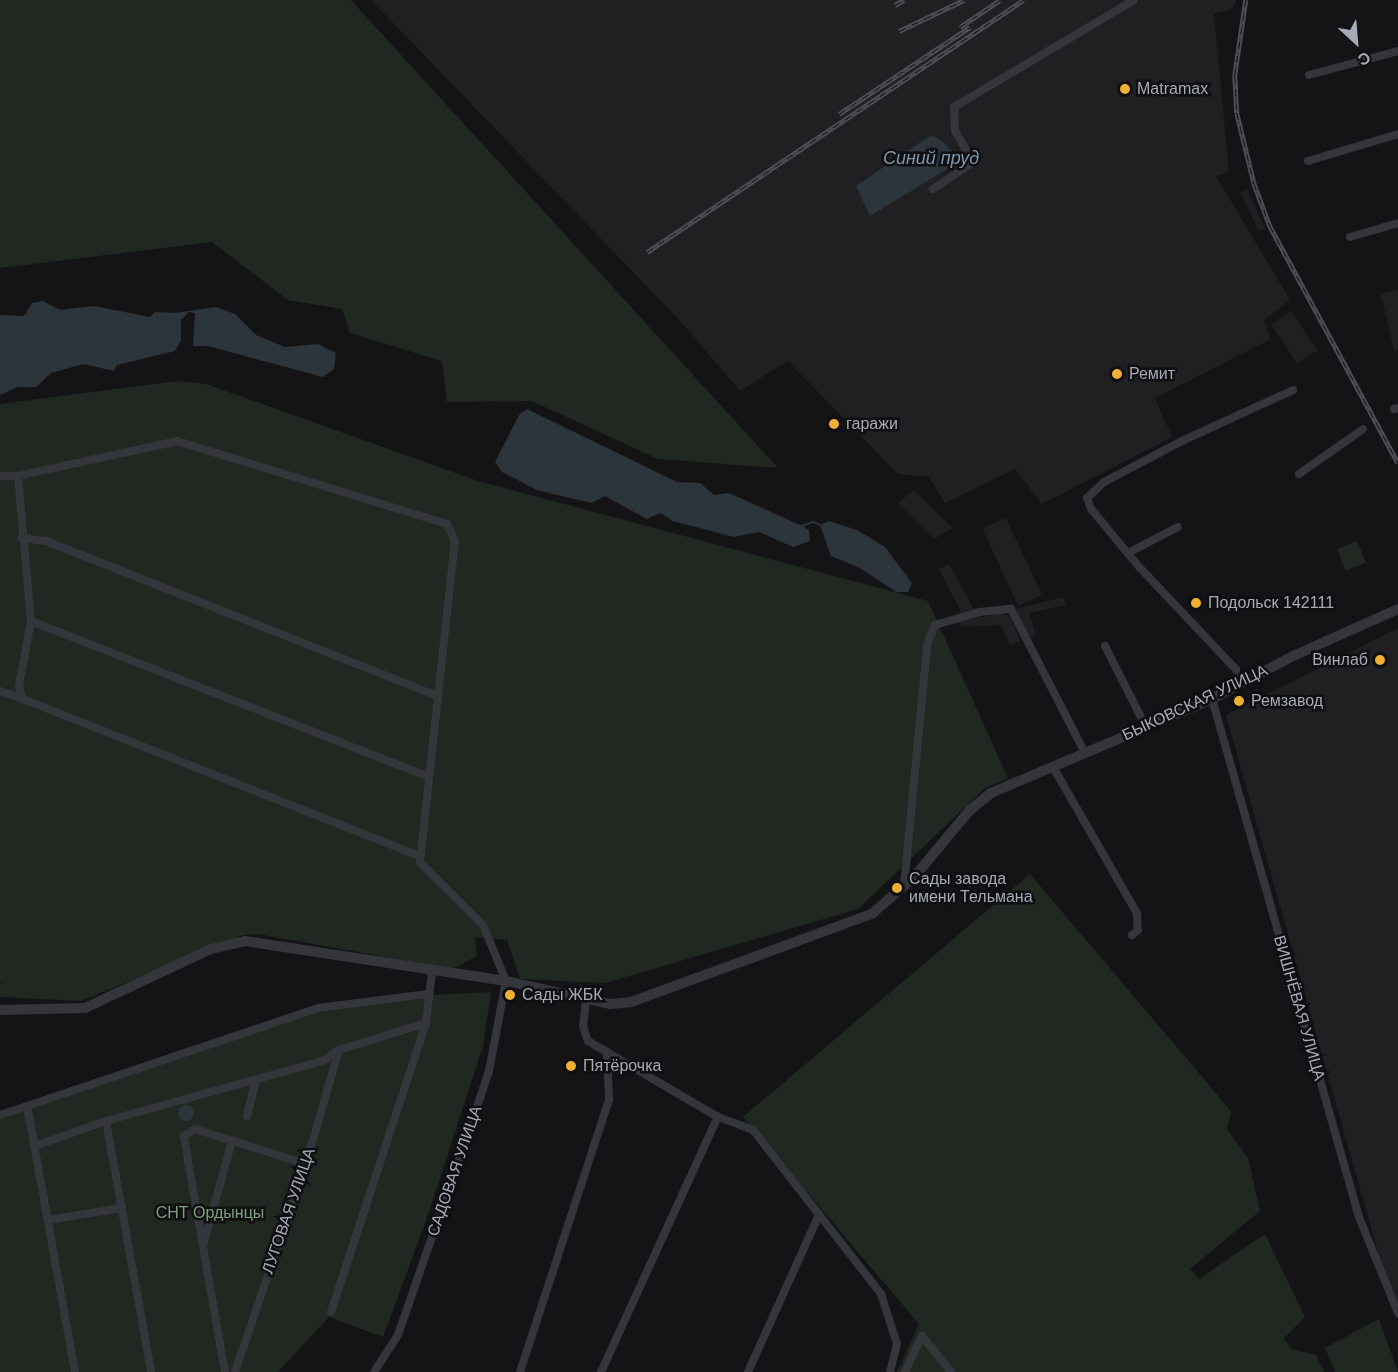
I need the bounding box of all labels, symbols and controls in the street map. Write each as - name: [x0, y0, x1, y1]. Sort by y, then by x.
- north arrow: [1326, 12, 1386, 72]
- text: С: [1355, 48, 1373, 69]
- place label: Matramax: [1137, 79, 1208, 99]
- marker: Matramax: [1118, 82, 1132, 96]
- water label: Синий пруд: [883, 147, 979, 169]
- place label: Ремит: [1129, 364, 1175, 384]
- marker: Ремит: [1110, 367, 1124, 381]
- place label: гаражи: [846, 414, 898, 434]
- marker: гаражи: [827, 417, 841, 431]
- place label: Подольск 142111: [1208, 593, 1334, 613]
- marker: Подольск 142111: [1189, 596, 1203, 610]
- place label: Винлаб: [1312, 650, 1368, 670]
- marker: Винлаб: [1373, 653, 1387, 667]
- street label: БЫКОВСКАЯ УЛИЦА: [1119, 661, 1271, 745]
- place label: Ремзавод: [1251, 691, 1323, 711]
- marker: Ремзавод: [1232, 694, 1246, 708]
- place label: Сады завода имени Тельмана: [909, 869, 1033, 907]
- marker: Сады завода имени Тельмана: [890, 881, 904, 895]
- street label: ВИШНЁВАЯ УЛИЦА: [1269, 933, 1329, 1083]
- place label: Сады ЖБК: [522, 985, 603, 1005]
- marker: Сады ЖБК: [503, 988, 517, 1002]
- place label: Пятёрочка: [583, 1056, 661, 1076]
- marker: Пятёрочка: [564, 1059, 578, 1073]
- street label: САДОВАЯ УЛИЦА: [424, 1103, 486, 1239]
- street label: ЛУГОВАЯ УЛИЦА: [258, 1146, 320, 1276]
- park label: СНТ Ордынцы: [156, 1203, 264, 1223]

